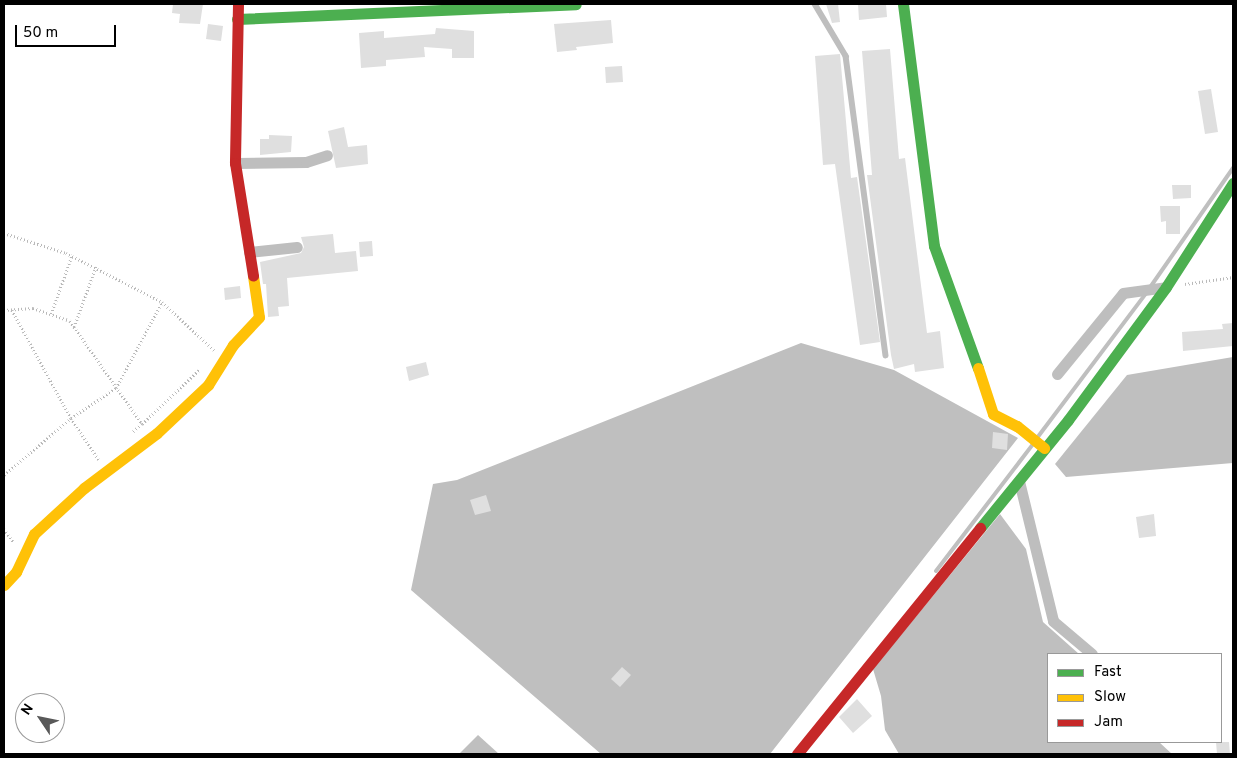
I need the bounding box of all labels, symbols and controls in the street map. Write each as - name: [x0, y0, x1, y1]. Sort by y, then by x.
- scale bar: [18, 15, 119, 47]
- text: 50 m: [23, 24, 58, 43]
- legend: [1047, 653, 1222, 743]
- text: Fast: [1094, 663, 1122, 682]
- text: Slow: [1094, 688, 1126, 707]
- north arrow: [15, 693, 65, 743]
- text: N: [18, 701, 38, 719]
- text: Jam: [1094, 713, 1123, 732]

